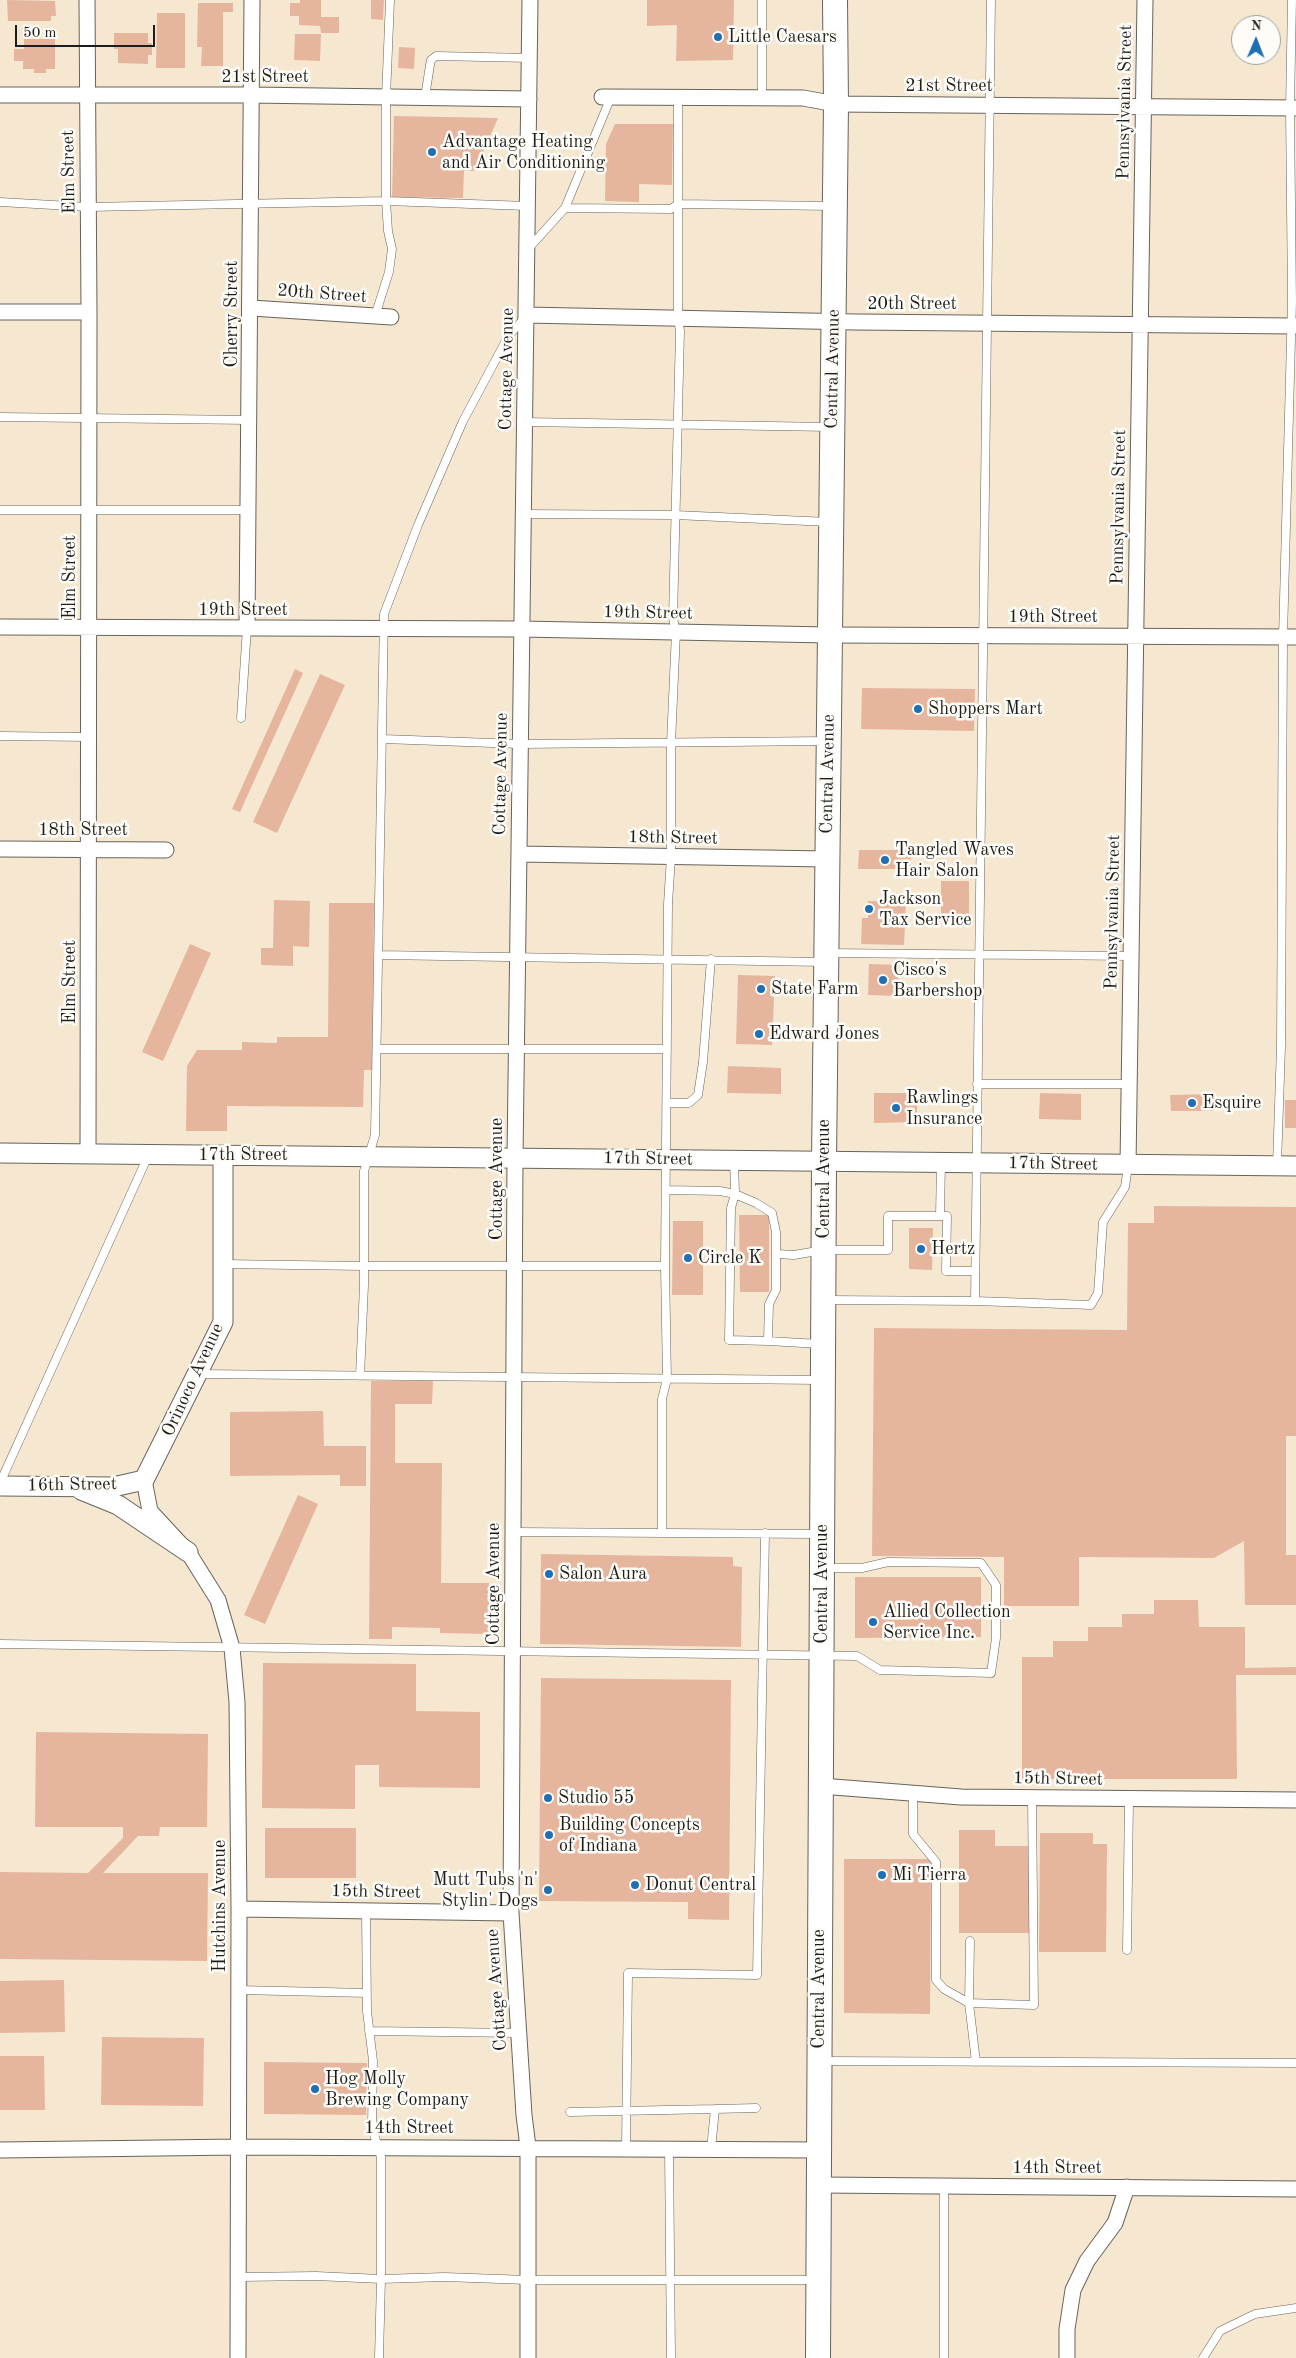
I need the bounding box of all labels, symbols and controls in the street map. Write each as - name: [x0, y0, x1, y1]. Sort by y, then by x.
- scale bar: [18, 15, 158, 47]
- north arrow: [1231, 15, 1281, 65]
- text: N: [1251, 19, 1262, 33]
- street label: Pennsylvania Street: [1113, 24, 1137, 180]
- text: 50 m: [23, 26, 57, 41]
- place label: Little Caesars: [728, 26, 837, 48]
- marker: Little Caesars: [712, 31, 724, 43]
- street label: 21st Street: [221, 66, 309, 88]
- street label: 21st Street: [905, 75, 993, 97]
- street label: Elm Street: [57, 130, 81, 214]
- place label: Advantage Heating and Air Conditioning: [442, 131, 605, 173]
- marker: Advantage Heating and Air Conditioning: [426, 146, 438, 158]
- street label: Cherry Street: [221, 260, 243, 368]
- street label: 20th Street: [276, 280, 368, 308]
- street label: 20th Street: [867, 293, 957, 315]
- street label: Cottage Avenue: [495, 307, 519, 431]
- street label: Central Avenue: [821, 309, 845, 429]
- street label: Pennsylvania Street: [1107, 429, 1131, 585]
- street label: Elm Street: [59, 535, 81, 619]
- street label: 19th Street: [198, 599, 288, 621]
- street label: 19th Street: [603, 601, 693, 625]
- street label: 19th Street: [1008, 606, 1098, 628]
- place label: Shoppers Mart: [928, 698, 1043, 720]
- marker: Shoppers Mart: [912, 703, 924, 715]
- street label: Cottage Avenue: [489, 712, 513, 836]
- street label: Central Avenue: [816, 714, 840, 834]
- street label: 18th Street: [38, 819, 128, 841]
- street label: 18th Street: [628, 826, 718, 850]
- street label: Pennsylvania Street: [1101, 834, 1125, 990]
- place label: Tangled Waves Hair Salon: [895, 839, 1014, 882]
- marker: Tangled Waves Hair Salon: [879, 854, 891, 866]
- place label: Jackson Tax Service: [879, 888, 972, 931]
- marker: Jackson Tax Service: [863, 903, 875, 915]
- street label: Elm Street: [59, 940, 81, 1024]
- place label: Cisco's Barbershop: [893, 959, 982, 1002]
- marker: Cisco's Barbershop: [877, 974, 889, 986]
- place label: State Farm: [771, 978, 859, 1000]
- marker: State Farm: [755, 983, 767, 995]
- place label: Edward Jones: [769, 1023, 879, 1045]
- marker: Edward Jones: [753, 1028, 765, 1040]
- place label: Rawlings Insurance: [906, 1087, 982, 1130]
- place label: Esquire: [1202, 1092, 1261, 1114]
- marker: Esquire: [1186, 1097, 1198, 1109]
- marker: Rawlings Insurance: [890, 1102, 902, 1114]
- street label: Cottage Avenue: [486, 1118, 508, 1240]
- street label: Central Avenue: [813, 1119, 835, 1239]
- street label: 17th Street: [198, 1144, 288, 1166]
- street label: 17th Street: [603, 1147, 693, 1171]
- street label: 17th Street: [1008, 1152, 1098, 1176]
- place label: Hertz: [931, 1238, 975, 1260]
- marker: Hertz: [915, 1243, 927, 1255]
- place label: Circle K: [698, 1247, 762, 1269]
- marker: Circle K: [682, 1252, 694, 1264]
- street label: Orinoco Avenue: [157, 1320, 229, 1440]
- street label: 16th Street: [27, 1473, 117, 1497]
- street label: Cottage Avenue: [483, 1523, 505, 1645]
- street label: Central Avenue: [811, 1524, 833, 1644]
- place label: Salon Aura: [559, 1563, 647, 1585]
- marker: Salon Aura: [543, 1568, 555, 1580]
- place label: Allied Collection Service Inc.: [883, 1601, 1011, 1644]
- marker: Allied Collection Service Inc.: [867, 1616, 879, 1628]
- street label: 15th Street: [1013, 1767, 1103, 1791]
- place label: Studio 55: [558, 1787, 634, 1809]
- marker: Studio 55: [542, 1792, 554, 1804]
- place label: Building Concepts of Indiana: [559, 1814, 700, 1856]
- marker: Building Concepts of Indiana: [543, 1829, 555, 1841]
- street label: Hutchins Avenue: [209, 1840, 231, 1972]
- place label: Mi Tierra: [892, 1864, 967, 1886]
- place label: Mutt Tubs 'n' Stylin' Dogs: [433, 1869, 538, 1912]
- marker: Mi Tierra: [876, 1869, 888, 1881]
- place label: Donut Central: [645, 1874, 756, 1896]
- marker: Donut Central: [629, 1879, 641, 1891]
- street label: 15th Street: [331, 1880, 421, 1904]
- marker: Mutt Tubs 'n' Stylin' Dogs: [542, 1884, 554, 1896]
- street label: Cottage Avenue: [482, 1928, 512, 2052]
- street label: Central Avenue: [808, 1929, 830, 2049]
- place label: Hog Molly Brewing Company: [325, 2068, 469, 2110]
- marker: Hog Molly Brewing Company: [309, 2083, 321, 2095]
- street label: 14th Street: [364, 2117, 454, 2139]
- street label: 14th Street: [1012, 2157, 1102, 2179]

